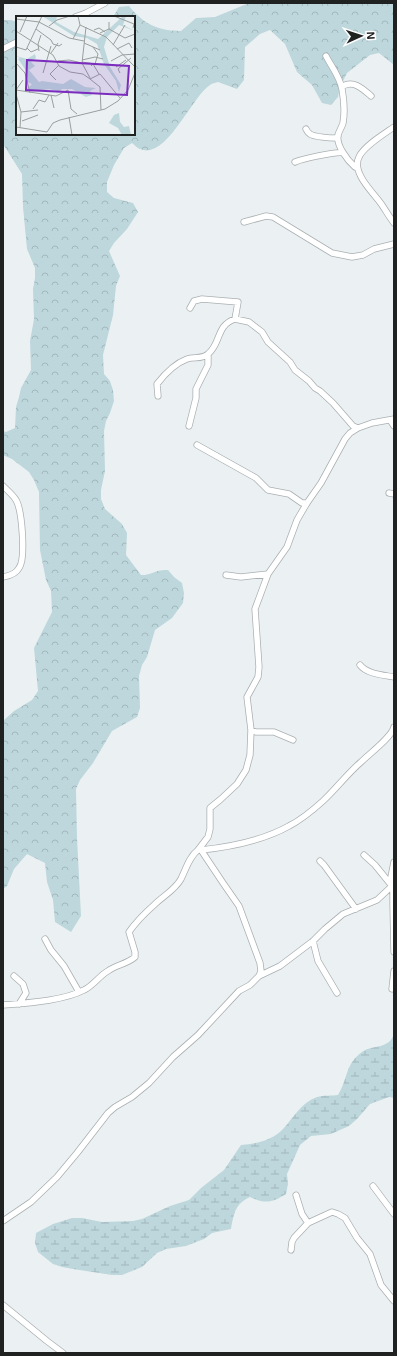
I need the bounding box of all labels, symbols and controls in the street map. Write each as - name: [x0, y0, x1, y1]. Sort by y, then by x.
- inset map: [16, 16, 135, 135]
- north arrow: [341, 16, 381, 56]
- text: N: [365, 31, 378, 40]

